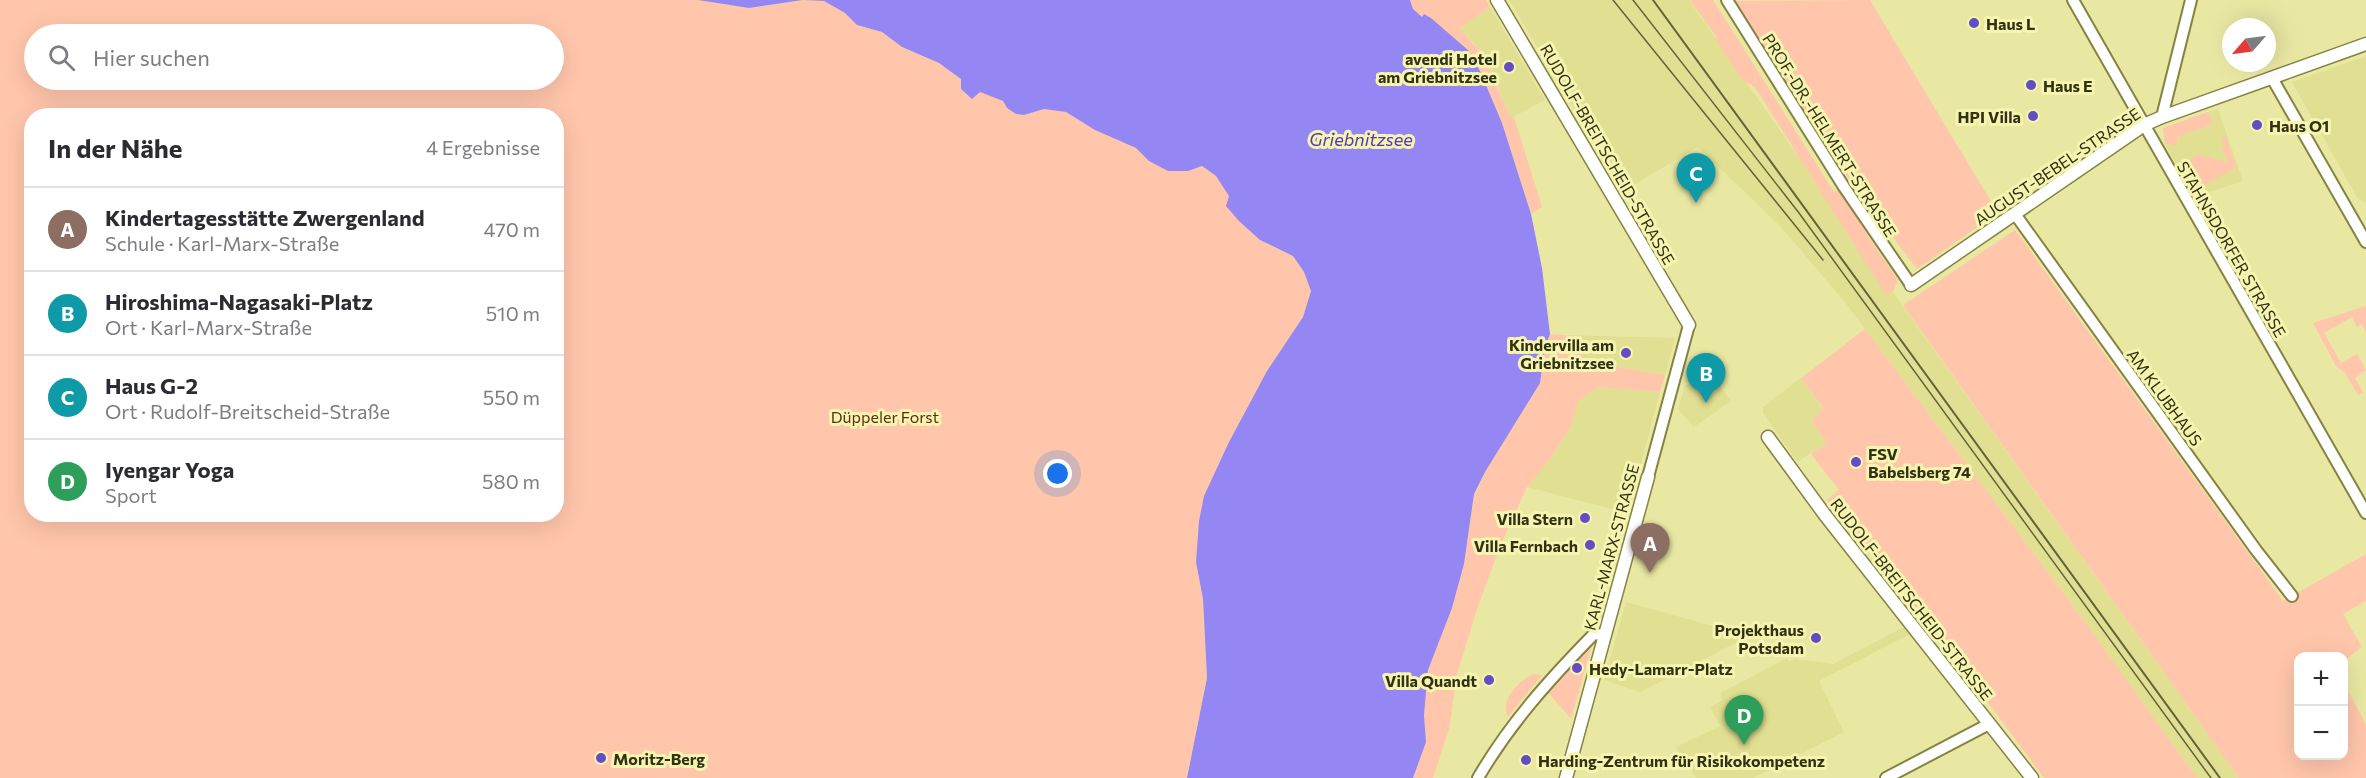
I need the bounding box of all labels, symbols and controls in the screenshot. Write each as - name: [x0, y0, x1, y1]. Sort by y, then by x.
- place label: Haus L: [1986, 14, 2035, 33]
- marker: Haus L: [1967, 16, 1981, 30]
- north arrow: [2222, 18, 2276, 72]
- search box: [24, 24, 564, 90]
- street label: PROF.-DR.-HELMERT-STRASSE: [1759, 30, 1901, 240]
- street label: RUDOLF-BREITSCHEID-STRASSE: [1537, 40, 1679, 268]
- icon: search: [45, 41, 78, 74]
- text: Hier suchen: [93, 44, 210, 71]
- place label: avendi Hotel am Griebnitzsee: [1378, 49, 1497, 86]
- marker: avendi Hotel am Griebnitzsee: [1502, 60, 1516, 74]
- place label: Haus E: [2043, 76, 2093, 95]
- marker: Haus E: [2024, 78, 2038, 92]
- street label: AUGUST-BEBEL-STRASSE: [1970, 103, 2144, 229]
- place label: HPI Villa: [1958, 107, 2021, 126]
- marker: HPI Villa: [2026, 109, 2040, 123]
- place label: Haus O1: [2269, 116, 2329, 135]
- marker: Haus O1: [2250, 118, 2264, 132]
- water label: Griebnitzsee: [1309, 128, 1413, 150]
- text: In der Nähe: [48, 132, 183, 163]
- text: 4 Ergebnisse: [426, 135, 540, 159]
- pin: C: [1676, 154, 1716, 203]
- street label: STAHNSDORFER STRASSE: [2174, 158, 2290, 340]
- text: Kindertagesstätte Zwergenland: [105, 204, 425, 231]
- text: A: [60, 217, 75, 241]
- text: 470 m: [484, 217, 540, 241]
- text: Schule · Karl-Marx-Straße: [105, 231, 339, 255]
- text: Hiroshima-Nagasaki-Platz: [105, 288, 373, 315]
- text: B: [61, 301, 74, 325]
- text: 510 m: [486, 301, 540, 325]
- text: Ort · Karl-Marx-Straße: [105, 315, 312, 339]
- place label: Kindervilla am Griebnitzsee: [1509, 335, 1614, 372]
- street label: AM KLUBHAUS: [2124, 345, 2206, 449]
- marker: Kindervilla am Griebnitzsee: [1619, 346, 1633, 360]
- pin: B: [1686, 354, 1726, 403]
- text: Haus G-2: [105, 372, 198, 399]
- text: C: [61, 385, 74, 409]
- text: 550 m: [483, 385, 540, 409]
- text: Ort · Rudolf-Breitscheid-Straße: [105, 399, 390, 423]
- park label: Düppeler Forst: [831, 407, 940, 426]
- place label: FSV Babelsberg 74: [1868, 444, 1971, 481]
- marker: FSV Babelsberg 74: [1849, 455, 1863, 469]
- text: Iyengar Yoga: [105, 456, 234, 483]
- your location: [1043, 459, 1072, 488]
- street label: KARL-MARX-STRASSE: [1580, 462, 1642, 632]
- text: D: [60, 469, 75, 493]
- text: 580 m: [482, 469, 540, 493]
- text: Sport: [105, 483, 157, 507]
- street label: RUDOLF-BREITSCHEID-STRASSE: [1827, 494, 1997, 704]
- place label: Villa Stern: [1497, 509, 1573, 528]
- marker: Villa Stern: [1578, 511, 1592, 525]
- pin: A: [1630, 524, 1670, 573]
- place label: Villa Fernbach: [1474, 536, 1578, 555]
- marker: Villa Fernbach: [1583, 538, 1597, 552]
- place label: Projekthaus Potsdam: [1715, 620, 1804, 657]
- marker: Projekthaus Potsdam: [1809, 631, 1823, 645]
- map controls: [2294, 652, 2348, 760]
- button: +: [2294, 652, 2348, 706]
- place label: Hedy-Lamarr-Platz: [1589, 659, 1733, 678]
- marker: Hedy-Lamarr-Platz: [1570, 661, 1584, 675]
- place label: Villa Quandt: [1385, 671, 1477, 690]
- marker: Villa Quandt: [1482, 673, 1496, 687]
- pin: D: [1724, 696, 1764, 745]
- button: −: [2294, 706, 2348, 760]
- place label: Moritz-Berg: [613, 749, 705, 768]
- marker: Moritz-Berg: [594, 751, 608, 765]
- place label: Harding-Zentrum für Risikokompetenz: [1538, 751, 1825, 770]
- marker: Harding-Zentrum für Risikokompetenz: [1519, 753, 1533, 767]

